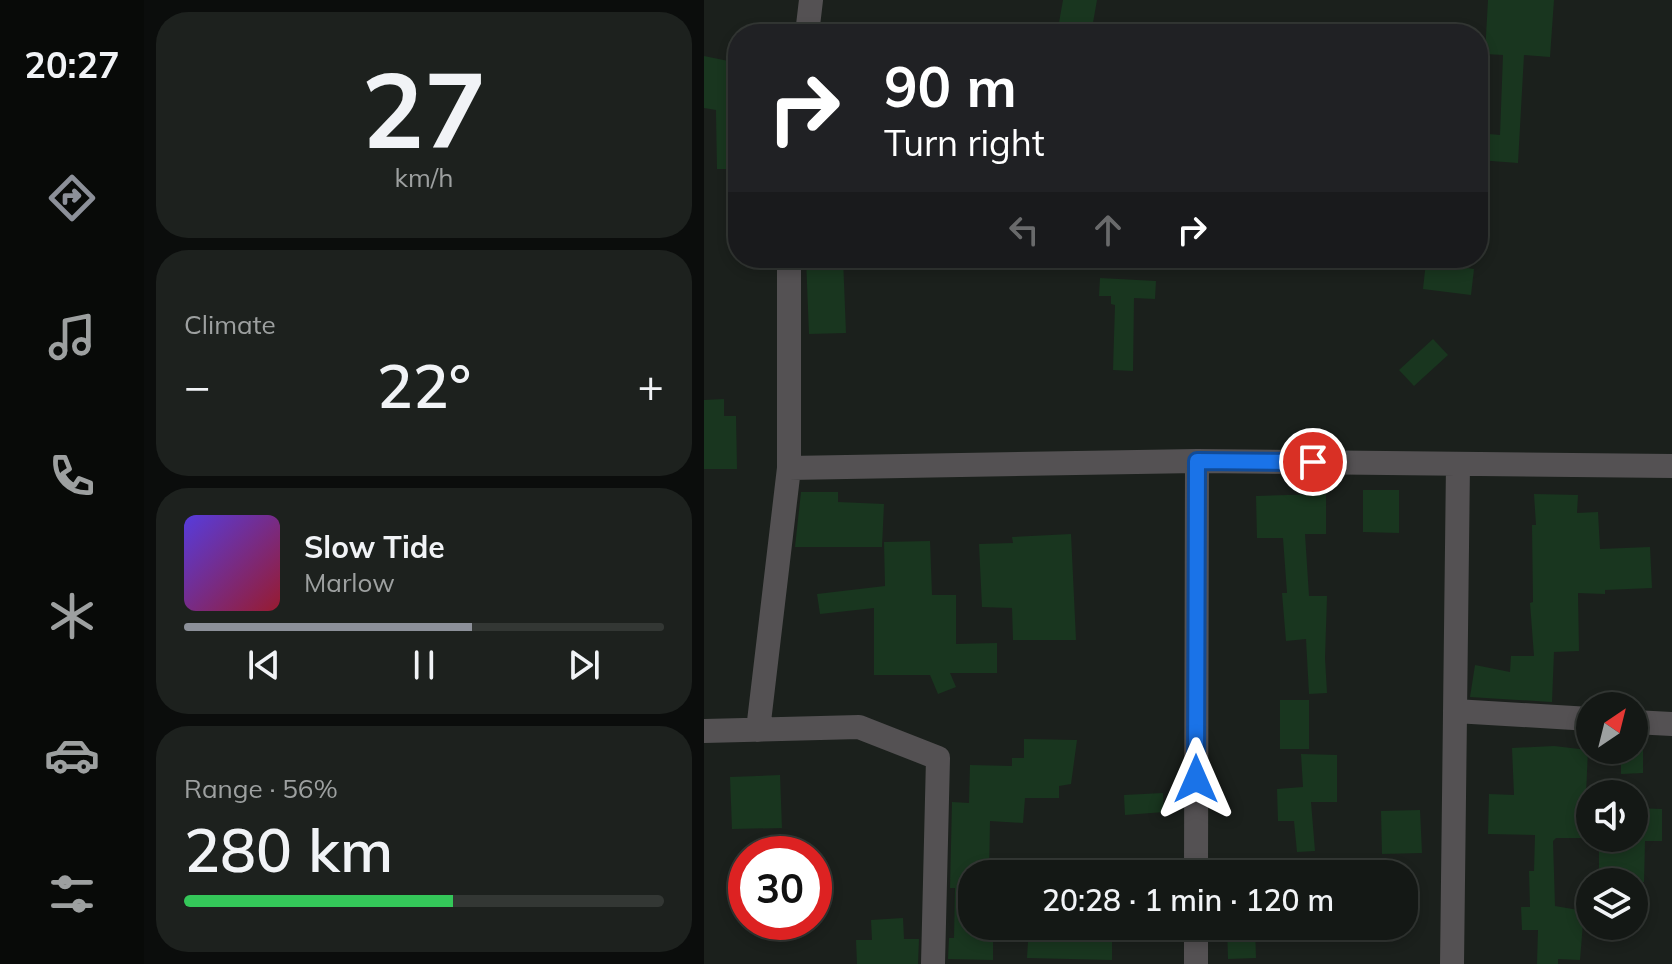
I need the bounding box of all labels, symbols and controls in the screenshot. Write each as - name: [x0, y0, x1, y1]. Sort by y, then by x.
- text: 20:27: [24, 42, 120, 87]
- text: 27: [362, 43, 486, 174]
- text: 90 m: [884, 51, 1017, 121]
- icon: right: [752, 56, 856, 160]
- text: Turn right: [884, 120, 1045, 165]
- text: km/h: [395, 161, 453, 194]
- icon: directions: [44, 170, 100, 226]
- icon: left: [1002, 208, 1046, 252]
- icon: ahead: [1086, 208, 1130, 252]
- icon: right: [1170, 208, 1214, 252]
- text: Climate: [184, 308, 276, 341]
- icon: music: [44, 309, 100, 365]
- text: 22°: [377, 348, 471, 423]
- text: −: [184, 358, 210, 413]
- text: +: [638, 358, 664, 413]
- pin: [1279, 428, 1347, 496]
- icon: arrive: [1291, 440, 1335, 484]
- icon: phone: [44, 448, 100, 504]
- text: Slow Tide: [304, 528, 445, 566]
- text: Marlow: [304, 566, 395, 599]
- icon: climate: [44, 588, 100, 644]
- icon: previous: [242, 643, 286, 687]
- icon: pause: [402, 643, 446, 687]
- icon: next: [562, 643, 606, 687]
- north arrow: [1576, 692, 1648, 764]
- map controls: [1576, 692, 1648, 940]
- icon: car: [44, 727, 100, 783]
- position arrow: [1154, 737, 1238, 821]
- text: Range · 56%: [184, 772, 338, 805]
- button: sound: [1576, 780, 1648, 852]
- text: 280 km: [184, 812, 393, 887]
- speed limit sign: 30: [728, 836, 832, 940]
- icon: filters: [44, 866, 100, 922]
- button: layers: [1576, 868, 1648, 940]
- text: 20:28 · 1 min · 120 m: [1042, 881, 1334, 919]

